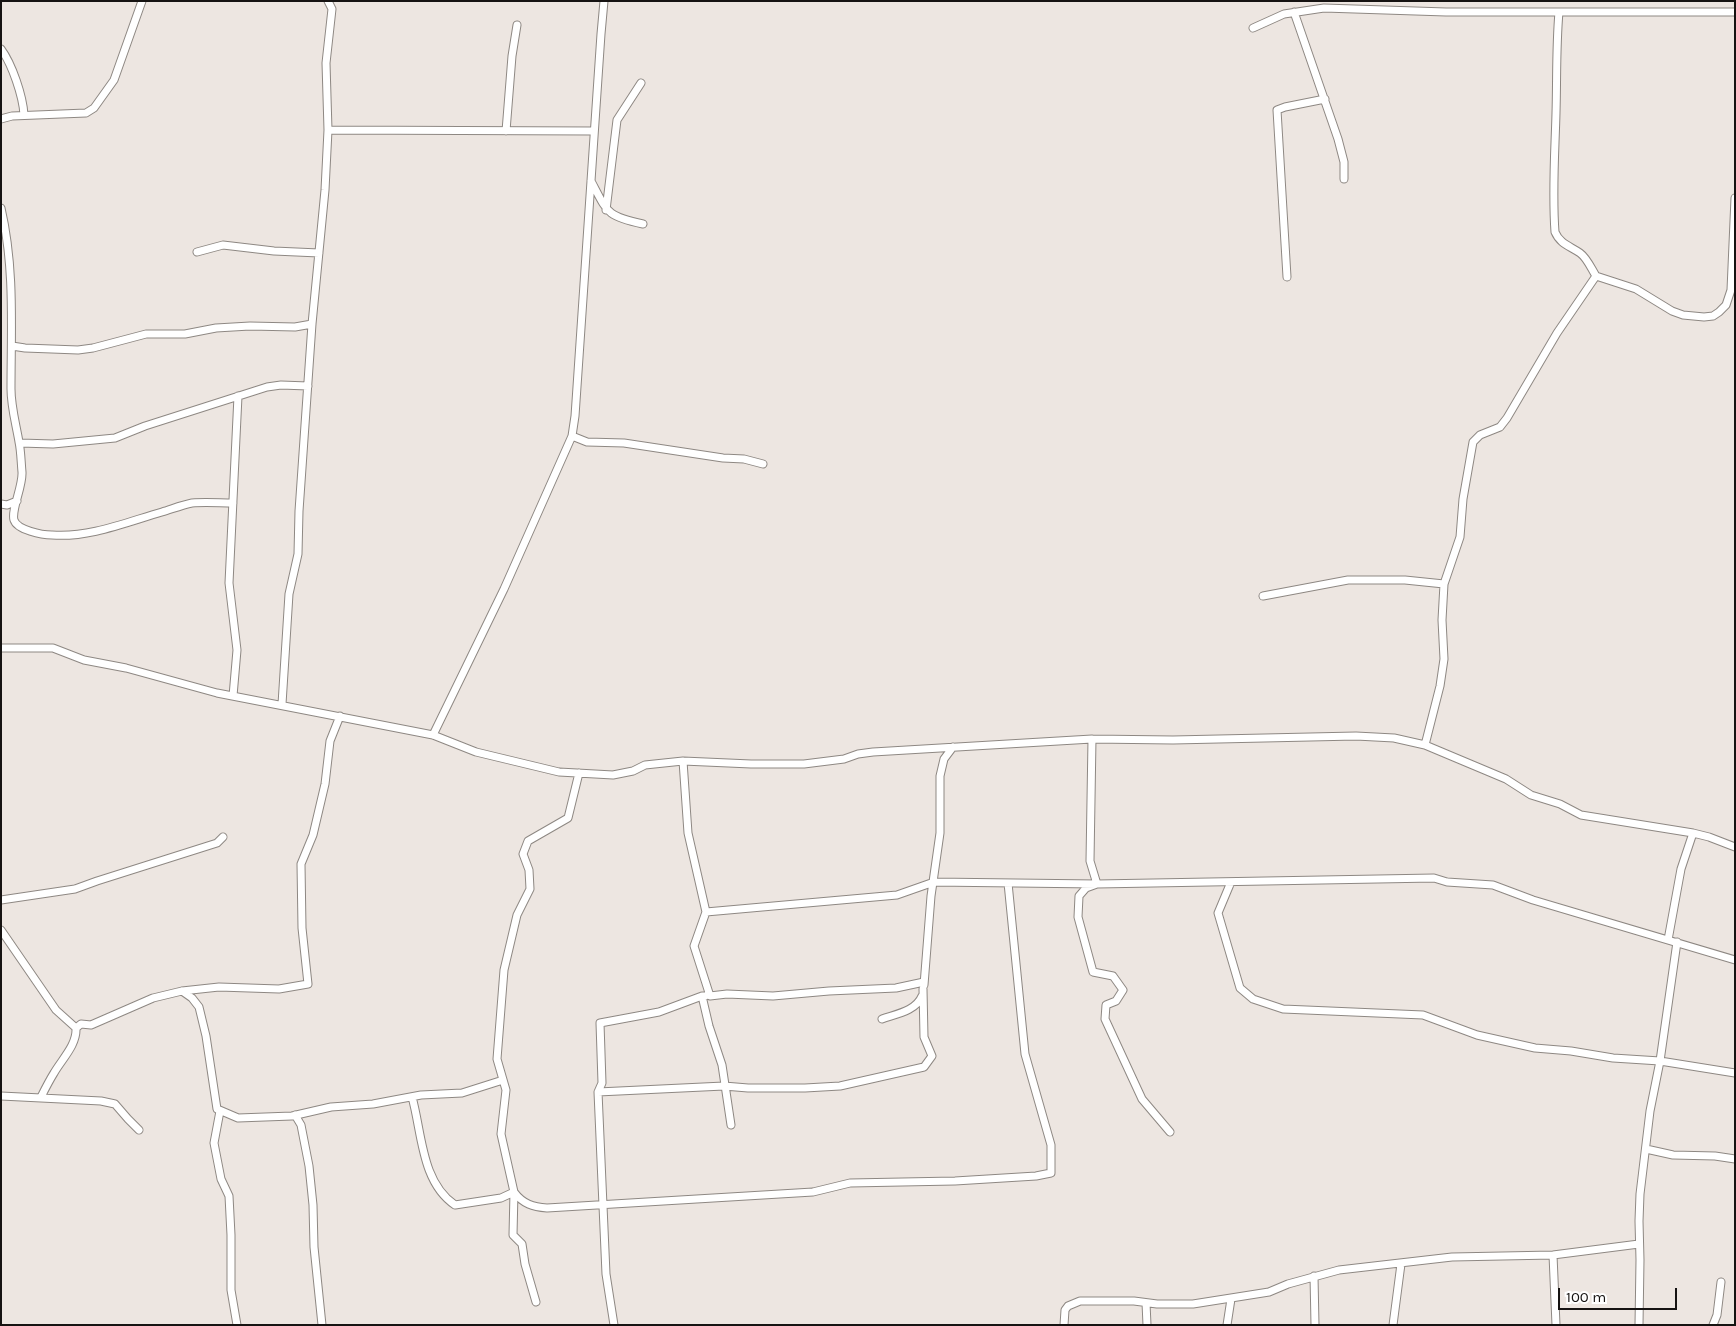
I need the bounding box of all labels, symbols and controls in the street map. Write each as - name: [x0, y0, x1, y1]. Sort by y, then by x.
- scale bar: [1561, 1278, 1680, 1310]
- text: 100 m: [1566, 1288, 1606, 1306]

